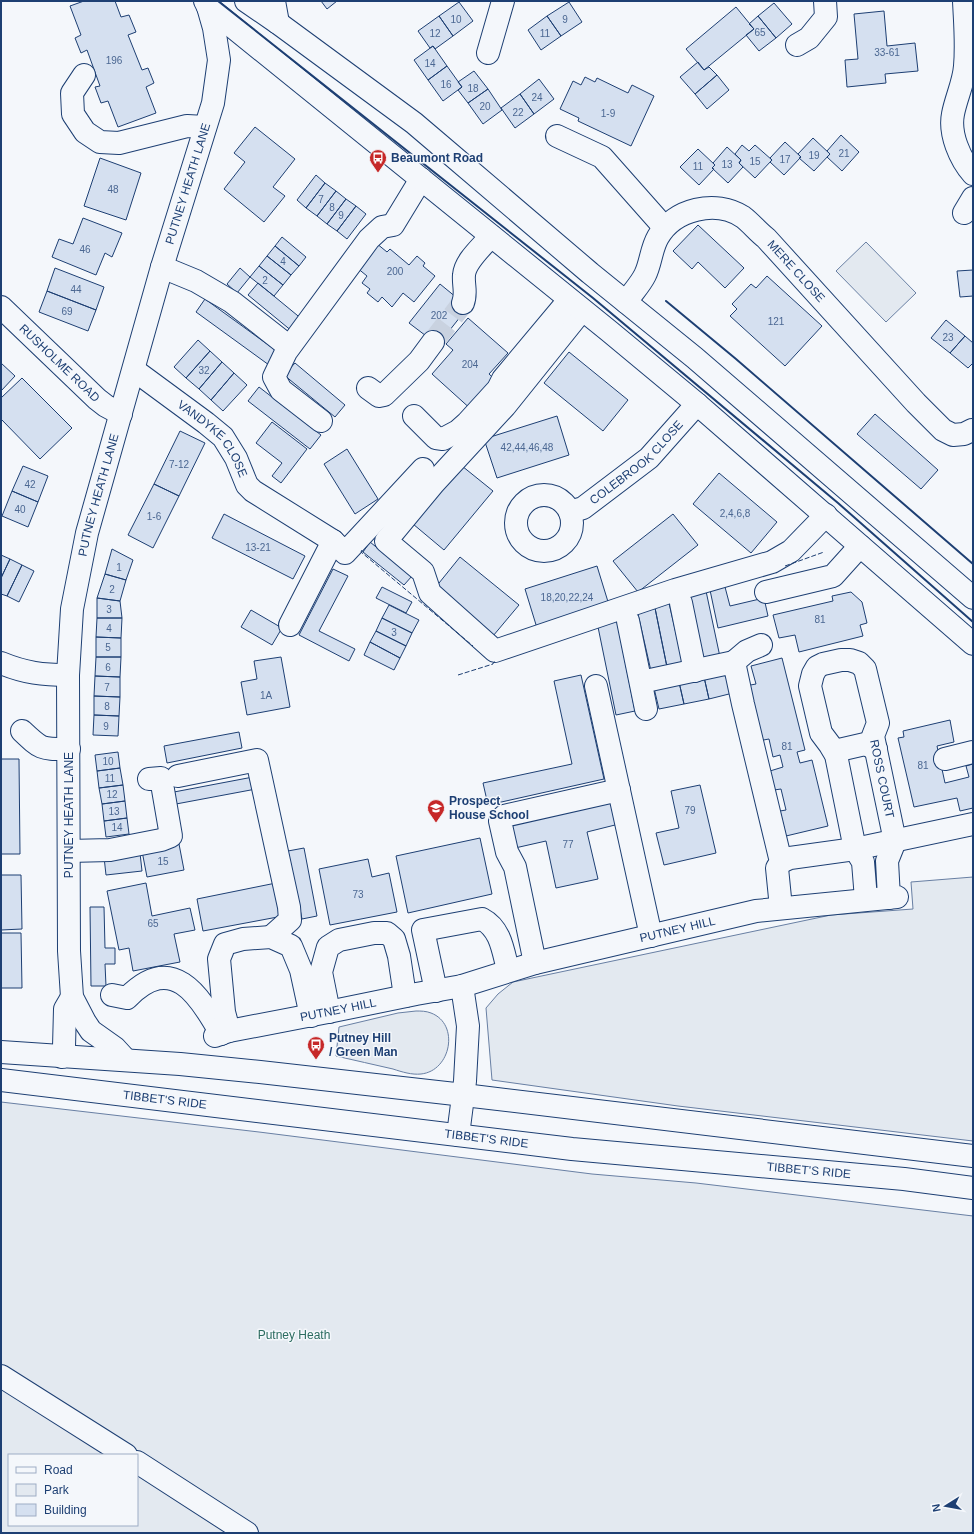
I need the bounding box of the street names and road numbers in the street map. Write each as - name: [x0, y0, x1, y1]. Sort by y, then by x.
- street label: PUTNEY HEATH LANE: [162, 121, 213, 246]
- street label: MERE CLOSE: [764, 237, 828, 305]
- street label: RUSHOLME ROAD: [16, 321, 103, 405]
- street label: VANDYKE CLOSE: [175, 397, 250, 479]
- street label: COLEBROOK CLOSE: [587, 418, 686, 507]
- street label: PUTNEY HEATH LANE: [76, 432, 122, 557]
- street label: ROSS COURT: [867, 738, 897, 820]
- street label: PUTNEY HEATH LANE: [62, 752, 76, 878]
- street label: PUTNEY HILL: [638, 914, 717, 945]
- street label: PUTNEY HILL: [299, 995, 378, 1024]
- street label: TIBBET'S RIDE: [122, 1088, 208, 1112]
- street label: TIBBET'S RIDE: [444, 1127, 529, 1151]
- street label: TIBBET'S RIDE: [766, 1160, 852, 1181]

